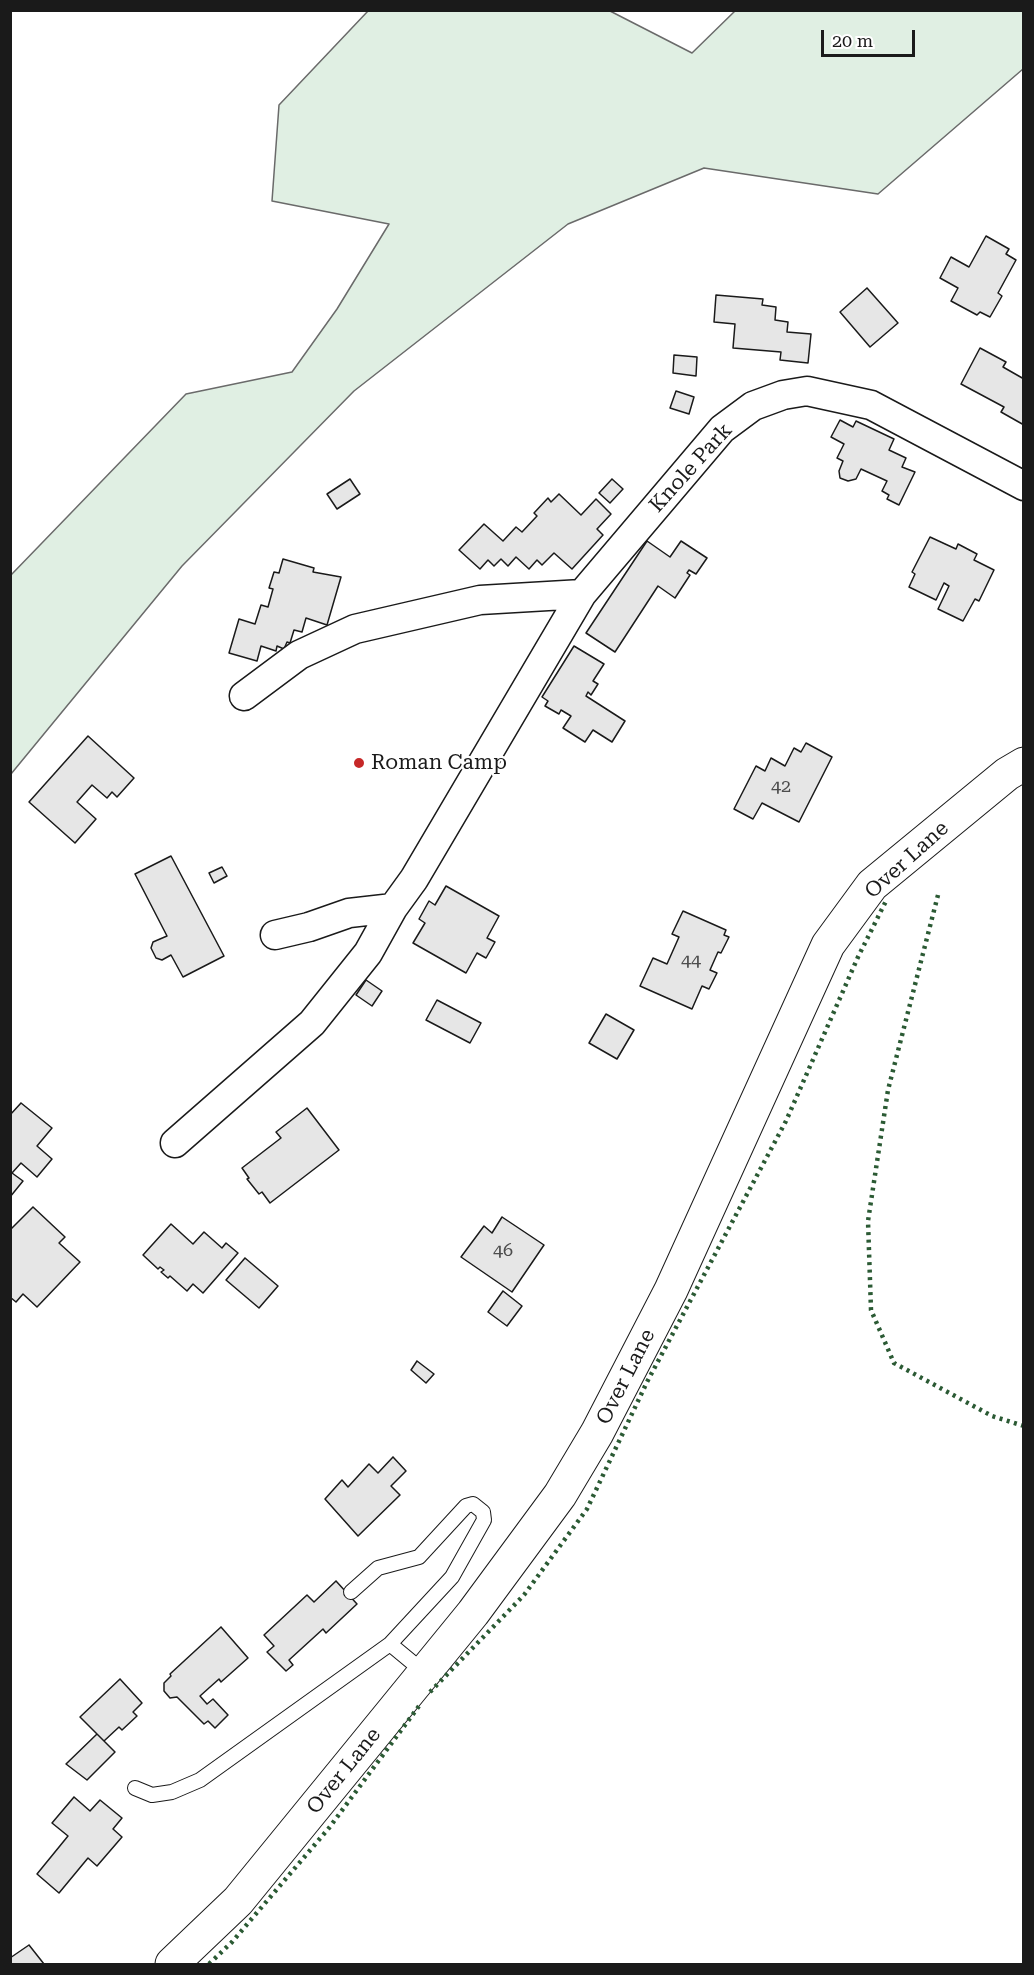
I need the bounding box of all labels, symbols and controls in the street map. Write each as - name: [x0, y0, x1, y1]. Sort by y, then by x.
- scale bar: [824, 18, 918, 56]
- text: 20 m: [832, 30, 873, 51]
- street label: Knole Park: [644, 418, 738, 518]
- place label: Roman Camp: [371, 750, 507, 776]
- marker: Roman Camp: [352, 756, 366, 770]
- house number: 42: [771, 776, 791, 798]
- street label: Over Lane: [860, 816, 954, 904]
- house number: 44: [681, 950, 701, 972]
- house number: 46: [493, 1240, 513, 1262]
- street label: Over Lane: [591, 1325, 661, 1429]
- street label: Over Lane: [302, 1723, 386, 1819]

